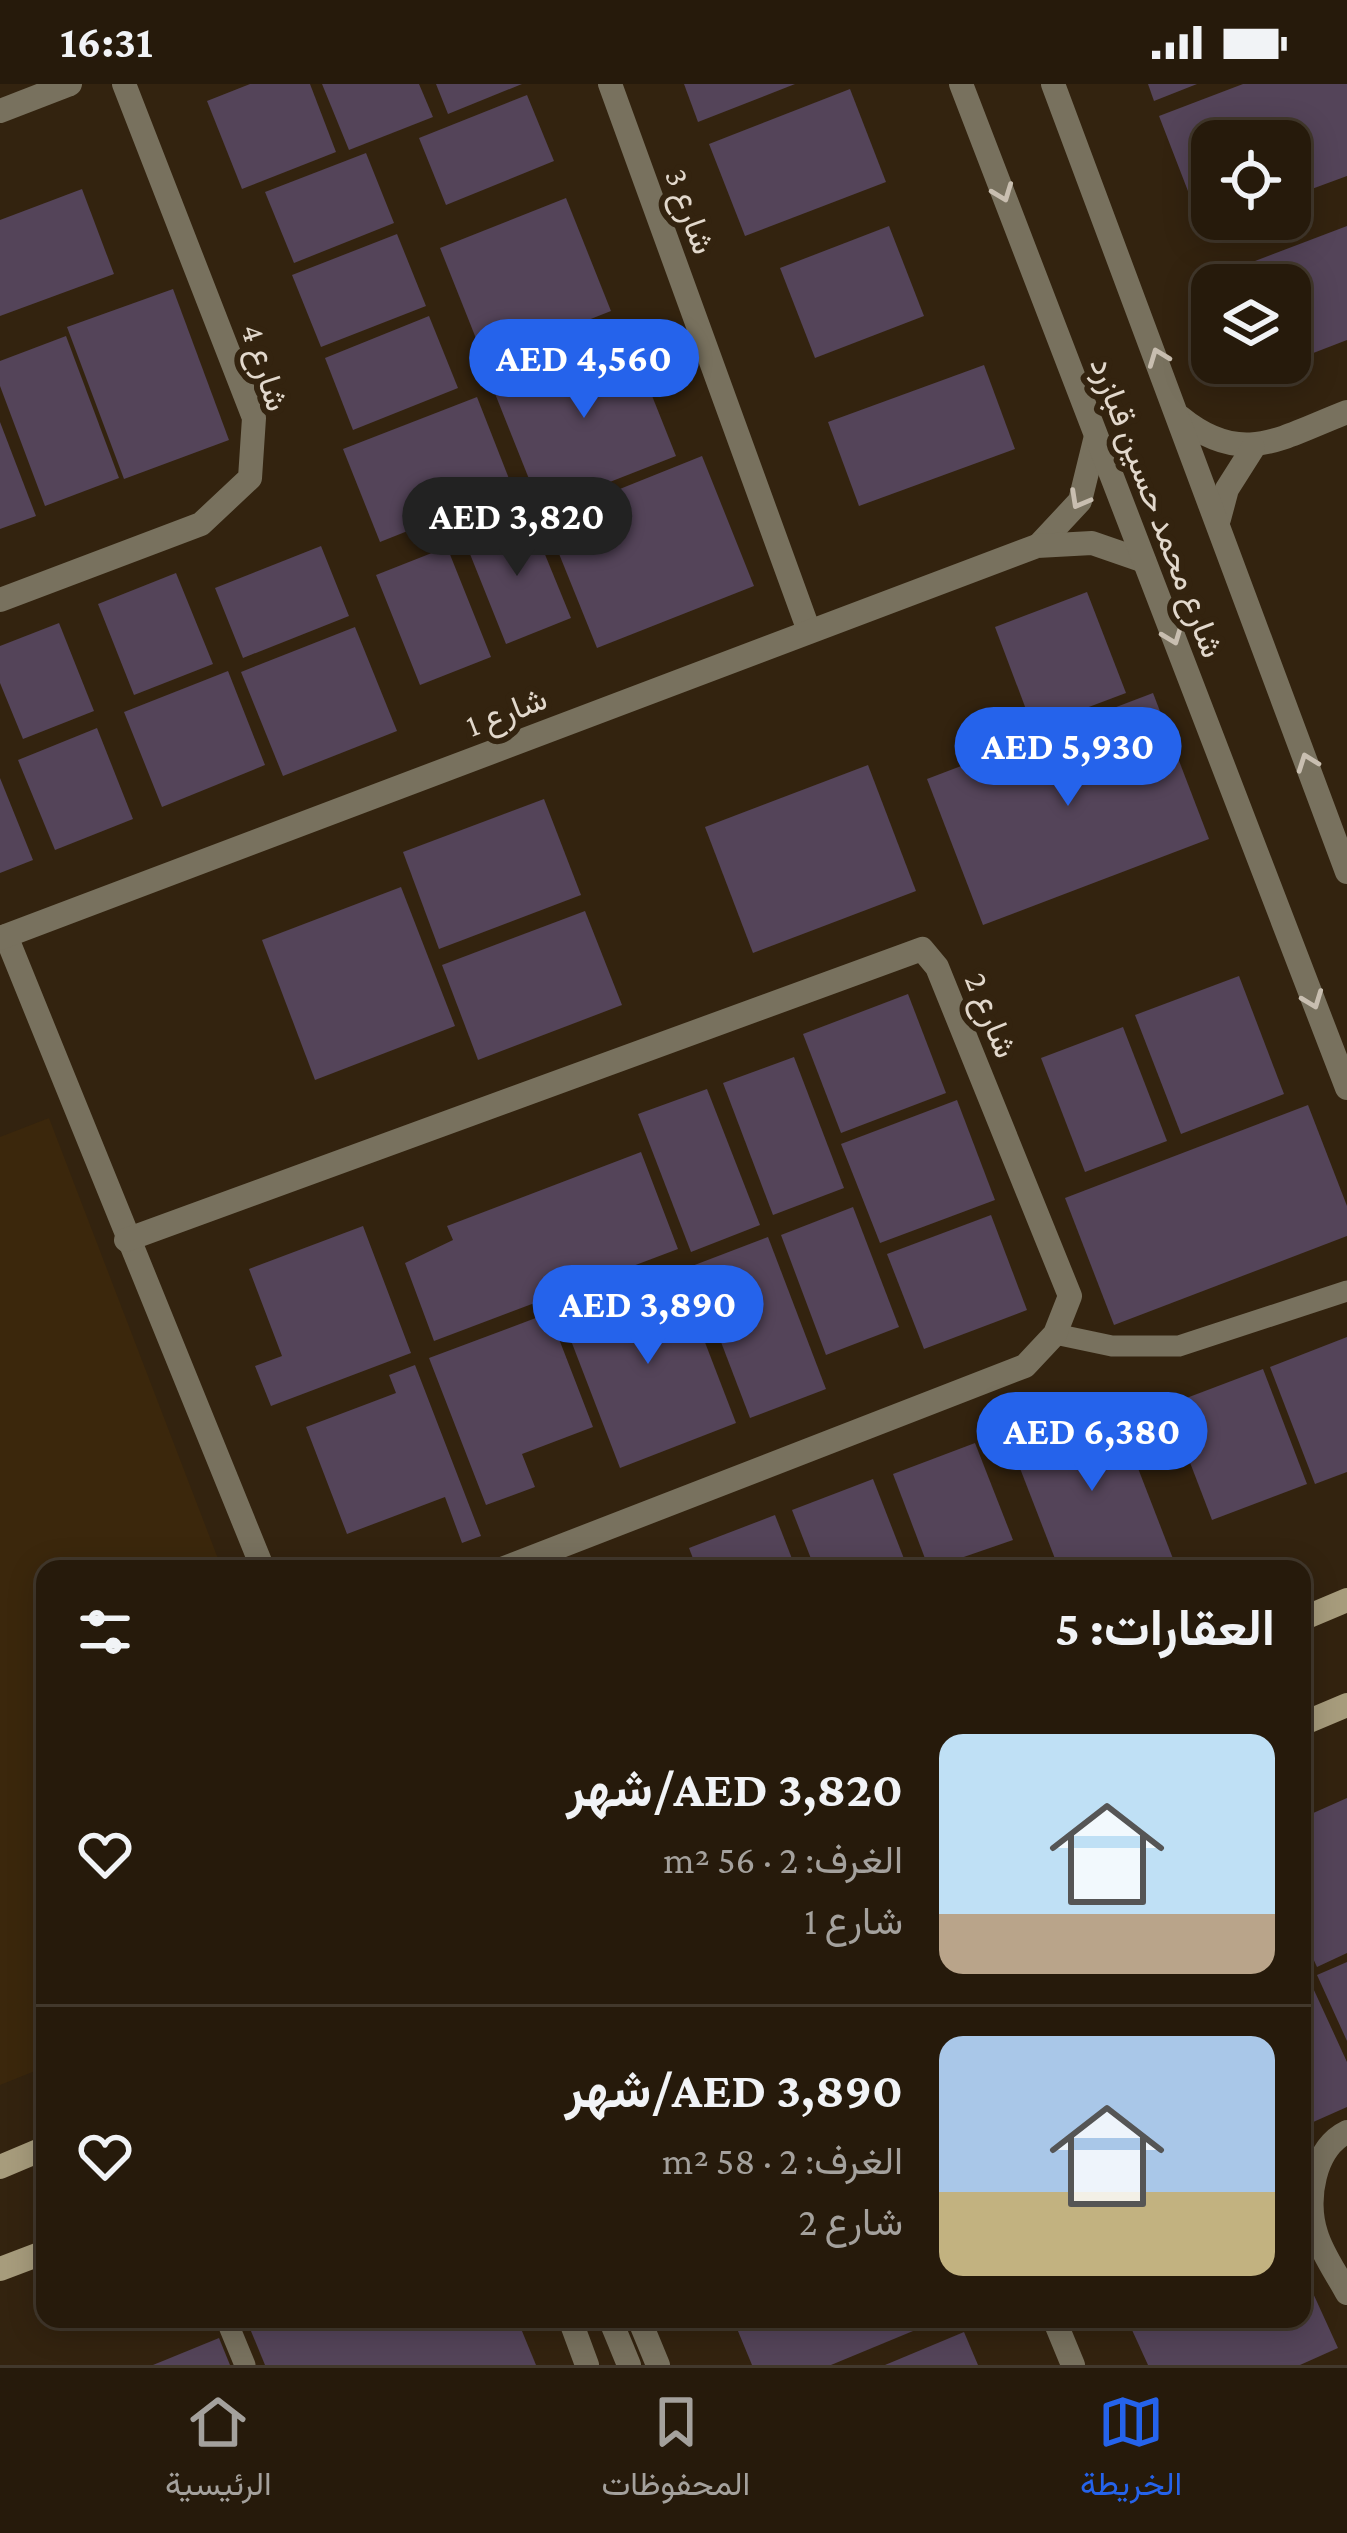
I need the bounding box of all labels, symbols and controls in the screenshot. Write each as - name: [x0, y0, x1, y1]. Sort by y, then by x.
- text: 16:31: [60, 17, 153, 67]
- map controls: [1191, 120, 1311, 384]
- button: locate: [1191, 120, 1311, 240]
- street label: شارع 3: [654, 163, 723, 260]
- one-way arrow: [988, 182, 1013, 203]
- button: layers: [1191, 264, 1311, 384]
- street label: شارع 4: [230, 319, 297, 417]
- pin: AED 4,560: [447, 319, 721, 421]
- text: AED 4,560: [496, 336, 672, 379]
- one-way arrow: [1147, 348, 1172, 369]
- street label: شارع محمد حسين قبازرد: [1079, 352, 1232, 664]
- pin: AED 3,820: [380, 477, 654, 579]
- one-way arrow: [1070, 487, 1093, 509]
- text: AED 3,820: [429, 494, 605, 537]
- one-way arrow: [1159, 624, 1184, 645]
- street label: شارع 1: [461, 679, 553, 747]
- pin: AED 5,930: [931, 707, 1205, 809]
- text: AED 5,930: [982, 724, 1154, 767]
- one-way arrow: [1297, 753, 1321, 774]
- street label: شارع 2: [954, 967, 1025, 1065]
- one-way arrow: [1298, 988, 1323, 1009]
- pin: AED 3,890: [511, 1265, 785, 1367]
- text: AED 3,890: [560, 1282, 736, 1325]
- pin: AED 6,380: [955, 1392, 1229, 1494]
- text: AED 6,380: [1004, 1409, 1181, 1452]
- icon: filters: [72, 1599, 138, 1665]
- text: العقارات: 5: [1055, 1599, 1275, 1656]
- text: AED 3,820/شهر: [566, 1760, 903, 1817]
- icon: home: [1035, 1782, 1179, 1926]
- icon: heart: [72, 1821, 138, 1887]
- text: الغرف: 2 · 56 m²: [663, 1838, 903, 1881]
- text: شارع 1: [804, 1899, 903, 1942]
- text: AED 3,890/شهر: [565, 2061, 903, 2118]
- icon: home: [1035, 2084, 1179, 2228]
- icon: heart: [72, 2123, 138, 2189]
- text: الغرف: 2 · 58 m²: [662, 2139, 903, 2182]
- text: شارع 2: [799, 2200, 903, 2243]
- tab: الرئيسية: [165, 2389, 272, 2513]
- tab: المحفوظات: [601, 2389, 750, 2513]
- tab: الخريطة: [1080, 2389, 1182, 2513]

